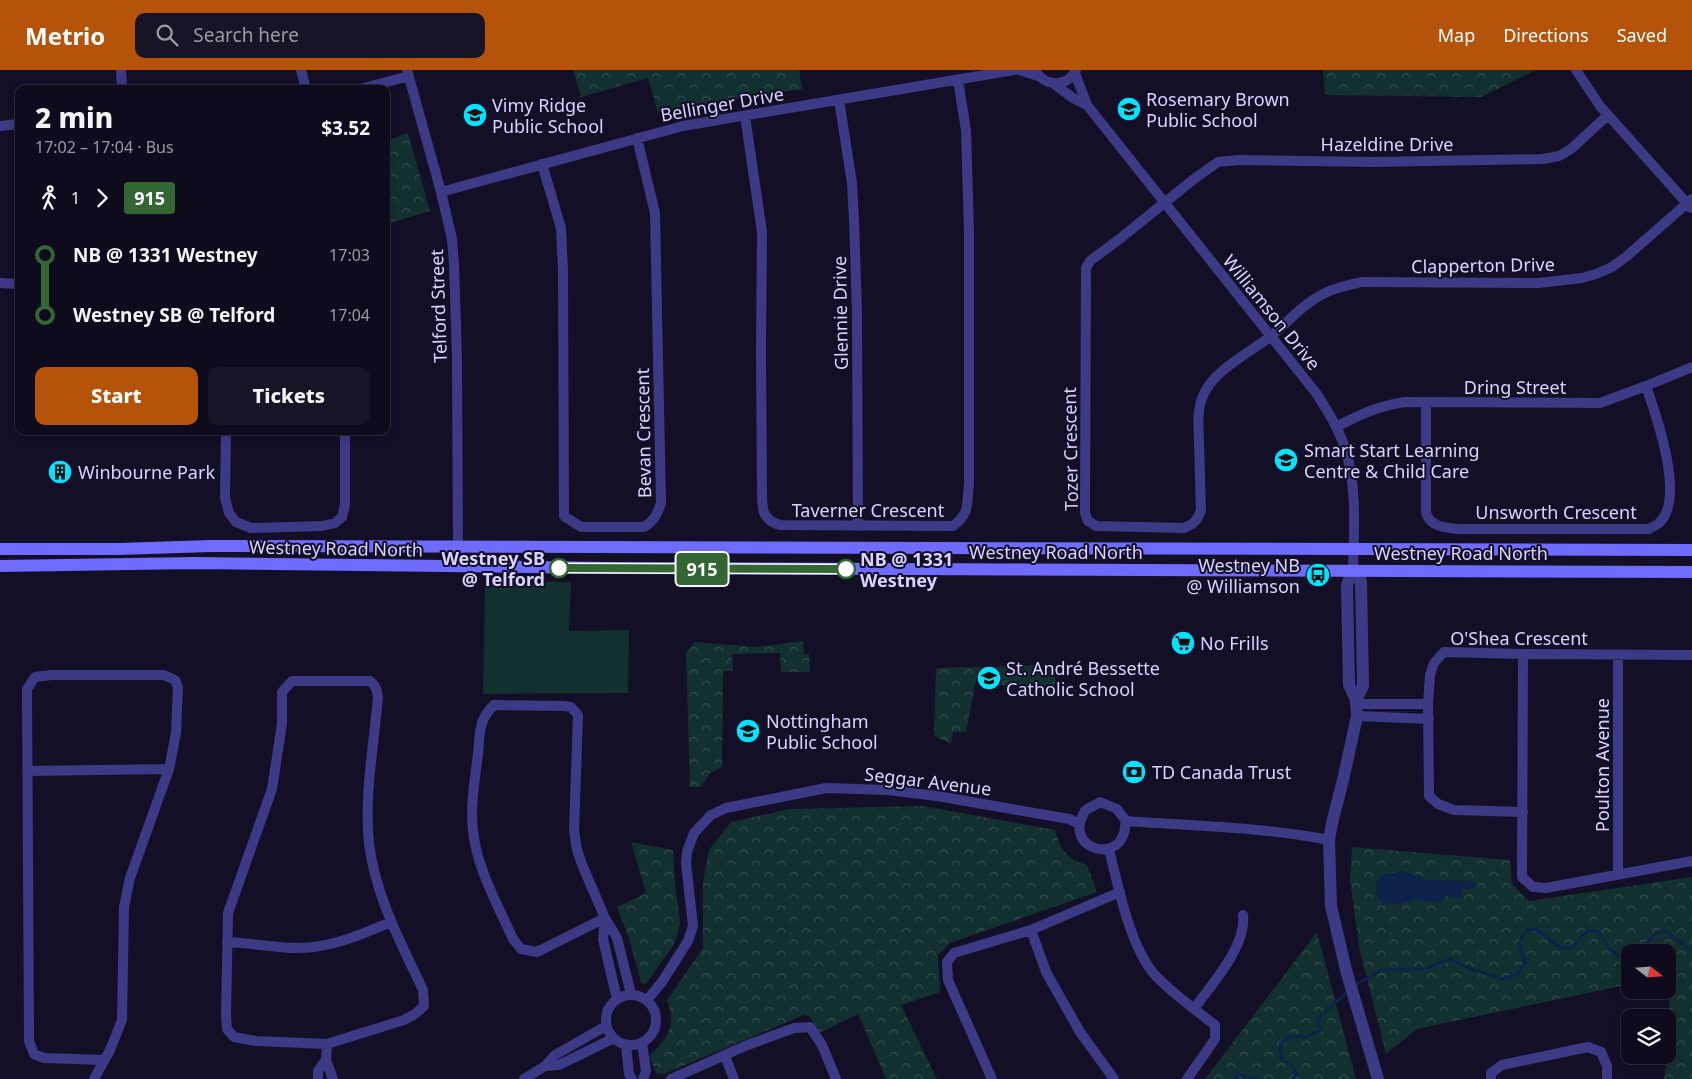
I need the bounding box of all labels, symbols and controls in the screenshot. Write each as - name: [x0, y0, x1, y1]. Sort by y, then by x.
- search box: [135, 13, 485, 58]
- text: Metrio: [25, 19, 105, 52]
- icon: search: [153, 21, 181, 49]
- text: Search here: [193, 22, 299, 48]
- text: Map: [1438, 23, 1475, 47]
- text: Directions: [1503, 23, 1589, 47]
- text: Saved: [1617, 23, 1667, 47]
- street label: Bellinger Drive: [658, 81, 786, 127]
- place label: Rosemary Brown Public School: [1146, 87, 1290, 132]
- place label: Vimy Ridge Public School: [492, 93, 604, 138]
- school or university icon: Rosemary Brown Public School: [1116, 96, 1142, 122]
- text: 2 min: [35, 98, 113, 136]
- school or university icon: Vimy Ridge Public School: [462, 102, 488, 128]
- text: $3.52: [321, 115, 370, 141]
- street label: Hazeldine Drive: [1321, 132, 1453, 156]
- text: 17:02 – 17:04 · Bus: [35, 136, 174, 158]
- icon: walk: [35, 184, 63, 212]
- icon: forward: [88, 184, 116, 212]
- text: 915: [134, 186, 165, 210]
- text: 1: [71, 187, 80, 209]
- text: NB @ 1331 Westney: [73, 242, 258, 268]
- text: 17:03: [329, 244, 370, 266]
- street label: Telford Street: [424, 248, 452, 363]
- street label: Williamson Drive: [1218, 249, 1326, 375]
- street label: Clapperton Drive: [1411, 252, 1555, 278]
- street label: Glennie Drive: [827, 256, 853, 370]
- text: Westney SB @ Telford: [73, 302, 275, 328]
- text: 17:04: [329, 304, 370, 326]
- button: Start: [35, 367, 198, 425]
- button: Tickets: [208, 367, 370, 425]
- street label: Bevan Crescent: [630, 367, 656, 498]
- street label: Dring Street: [1464, 375, 1567, 399]
- street label: Tozer Crescent: [1057, 386, 1083, 511]
- place label: Smart Start Learning Centre & Child Care: [1304, 438, 1480, 483]
- school or university icon: Smart Start Learning Centre & Child Care: [1273, 447, 1299, 473]
- building icon: Winbourne Park: [47, 459, 73, 485]
- place label: Winbourne Park: [78, 460, 215, 484]
- street label: Taverner Crescent: [792, 498, 945, 522]
- street label: Unsworth Crescent: [1475, 500, 1637, 524]
- street label: Westney Road North: [249, 534, 423, 562]
- street label: Westney Road North: [969, 540, 1143, 564]
- street label: Westney Road North: [1374, 541, 1548, 565]
- place label: Westney SB @ Telford: [441, 546, 545, 591]
- place label: NB @ 1331 Westney: [860, 547, 953, 592]
- line badge: 915: [673, 553, 731, 585]
- place label: Westney NB @ Williamson: [1186, 553, 1300, 598]
- text: 915: [687, 557, 717, 581]
- marker: Westney SB @ Telford: [549, 558, 569, 578]
- marker: NB @ 1331 Westney: [836, 559, 856, 579]
- bus stop icon: Westney NB @ Williamson: [1305, 562, 1331, 588]
- street label: O'Shea Crescent: [1450, 626, 1588, 650]
- supermarket icon: No Frills: [1170, 630, 1196, 656]
- place label: No Frills: [1200, 631, 1269, 655]
- place label: St. André Bessette Catholic School: [1006, 656, 1160, 701]
- school or university icon: St. André Bessette Catholic School: [976, 665, 1002, 691]
- street label: Poulton Avenue: [1590, 698, 1614, 832]
- place label: Nottingham Public School: [766, 709, 878, 754]
- school or university icon: Nottingham Public School: [735, 718, 761, 744]
- bank icon: TD Canada Trust: [1121, 759, 1147, 785]
- place label: TD Canada Trust: [1152, 760, 1292, 784]
- street label: Seggar Avenue: [863, 761, 993, 801]
- north arrow: [1621, 944, 1676, 999]
- map controls: [1621, 944, 1676, 1064]
- button: layers: [1621, 1009, 1676, 1064]

